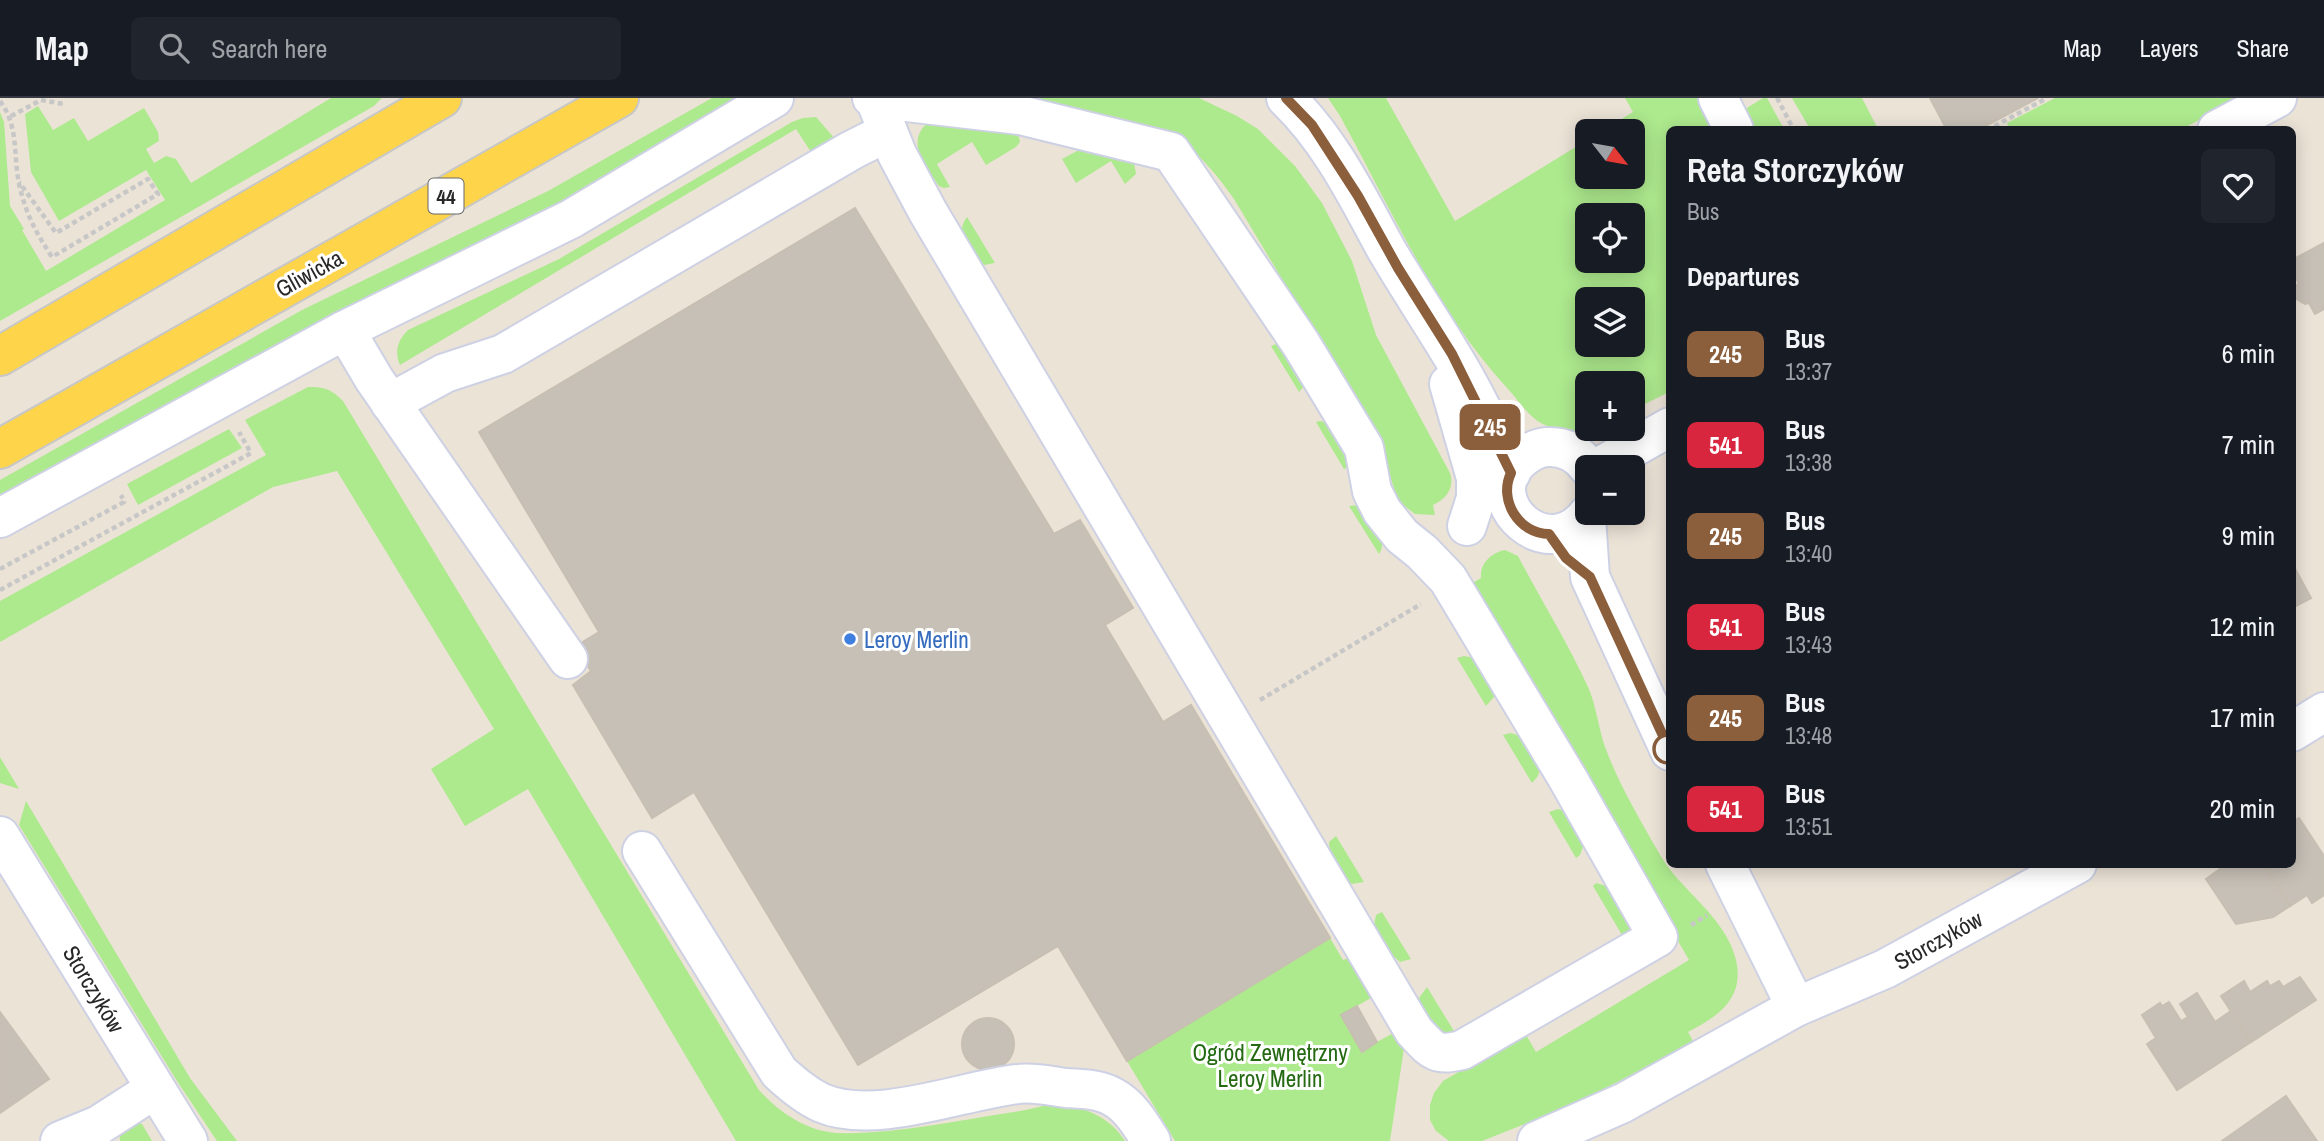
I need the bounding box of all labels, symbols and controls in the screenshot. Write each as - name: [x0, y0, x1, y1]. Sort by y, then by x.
- search box: [131, 17, 621, 80]
- text: Map: [35, 26, 89, 70]
- icon: search: [155, 29, 193, 67]
- text: Search here: [211, 31, 327, 66]
- text: Map: [2063, 32, 2101, 64]
- text: Layers: [2139, 32, 2198, 64]
- text: Share: [2236, 32, 2289, 64]
- north arrow: [1575, 119, 1645, 189]
- map controls: [1575, 119, 1645, 525]
- text: Reta Storczyków: [1687, 148, 1904, 192]
- button: heart: [2201, 149, 2275, 223]
- road number: 44: [428, 178, 464, 214]
- text: Bus: [1687, 196, 1720, 227]
- button: locate: [1575, 203, 1645, 273]
- street label: Gliwicka: [270, 242, 349, 304]
- text: Departures: [1687, 259, 1800, 294]
- button: layers: [1575, 287, 1645, 357]
- text: Bus: [1785, 321, 1825, 356]
- text: 6 min: [2222, 336, 2275, 371]
- text: 245: [1709, 338, 1742, 370]
- text: 13:37: [1785, 356, 1832, 387]
- button: +: [1575, 371, 1645, 441]
- line badge: 245: [1450, 404, 1530, 450]
- text: 245: [1474, 411, 1506, 443]
- text: Bus: [1785, 412, 1825, 447]
- text: 7 min: [2222, 427, 2275, 462]
- text: 541: [1709, 429, 1742, 461]
- text: 13:38: [1785, 447, 1832, 478]
- button: −: [1575, 455, 1645, 525]
- text: Bus: [1785, 503, 1825, 538]
- text: 9 min: [2222, 518, 2275, 553]
- text: 245: [1709, 520, 1742, 552]
- text: 13:40: [1785, 538, 1832, 569]
- text: Bus: [1785, 594, 1825, 629]
- text: 12 min: [2210, 609, 2275, 644]
- text: 541: [1709, 611, 1742, 643]
- place label: Leroy Merlin: [864, 624, 969, 655]
- text: 13:43: [1785, 629, 1832, 660]
- marker: Leroy Merlin: [842, 631, 858, 647]
- text: Bus: [1785, 685, 1825, 720]
- text: 17 min: [2210, 700, 2275, 735]
- text: 245: [1709, 702, 1742, 734]
- text: 13:48: [1785, 720, 1832, 751]
- unlabelled marker: [1653, 734, 1683, 764]
- text: Bus: [1785, 776, 1825, 811]
- text: 20 min: [2210, 791, 2275, 826]
- text: 541: [1709, 793, 1742, 825]
- text: 13:51: [1785, 811, 1832, 842]
- street label: Storczyków: [1888, 903, 1988, 977]
- street label: Storczyków: [56, 940, 132, 1039]
- park label: Ogród Zewnętrzny Leroy Merlin: [1192, 1037, 1348, 1094]

